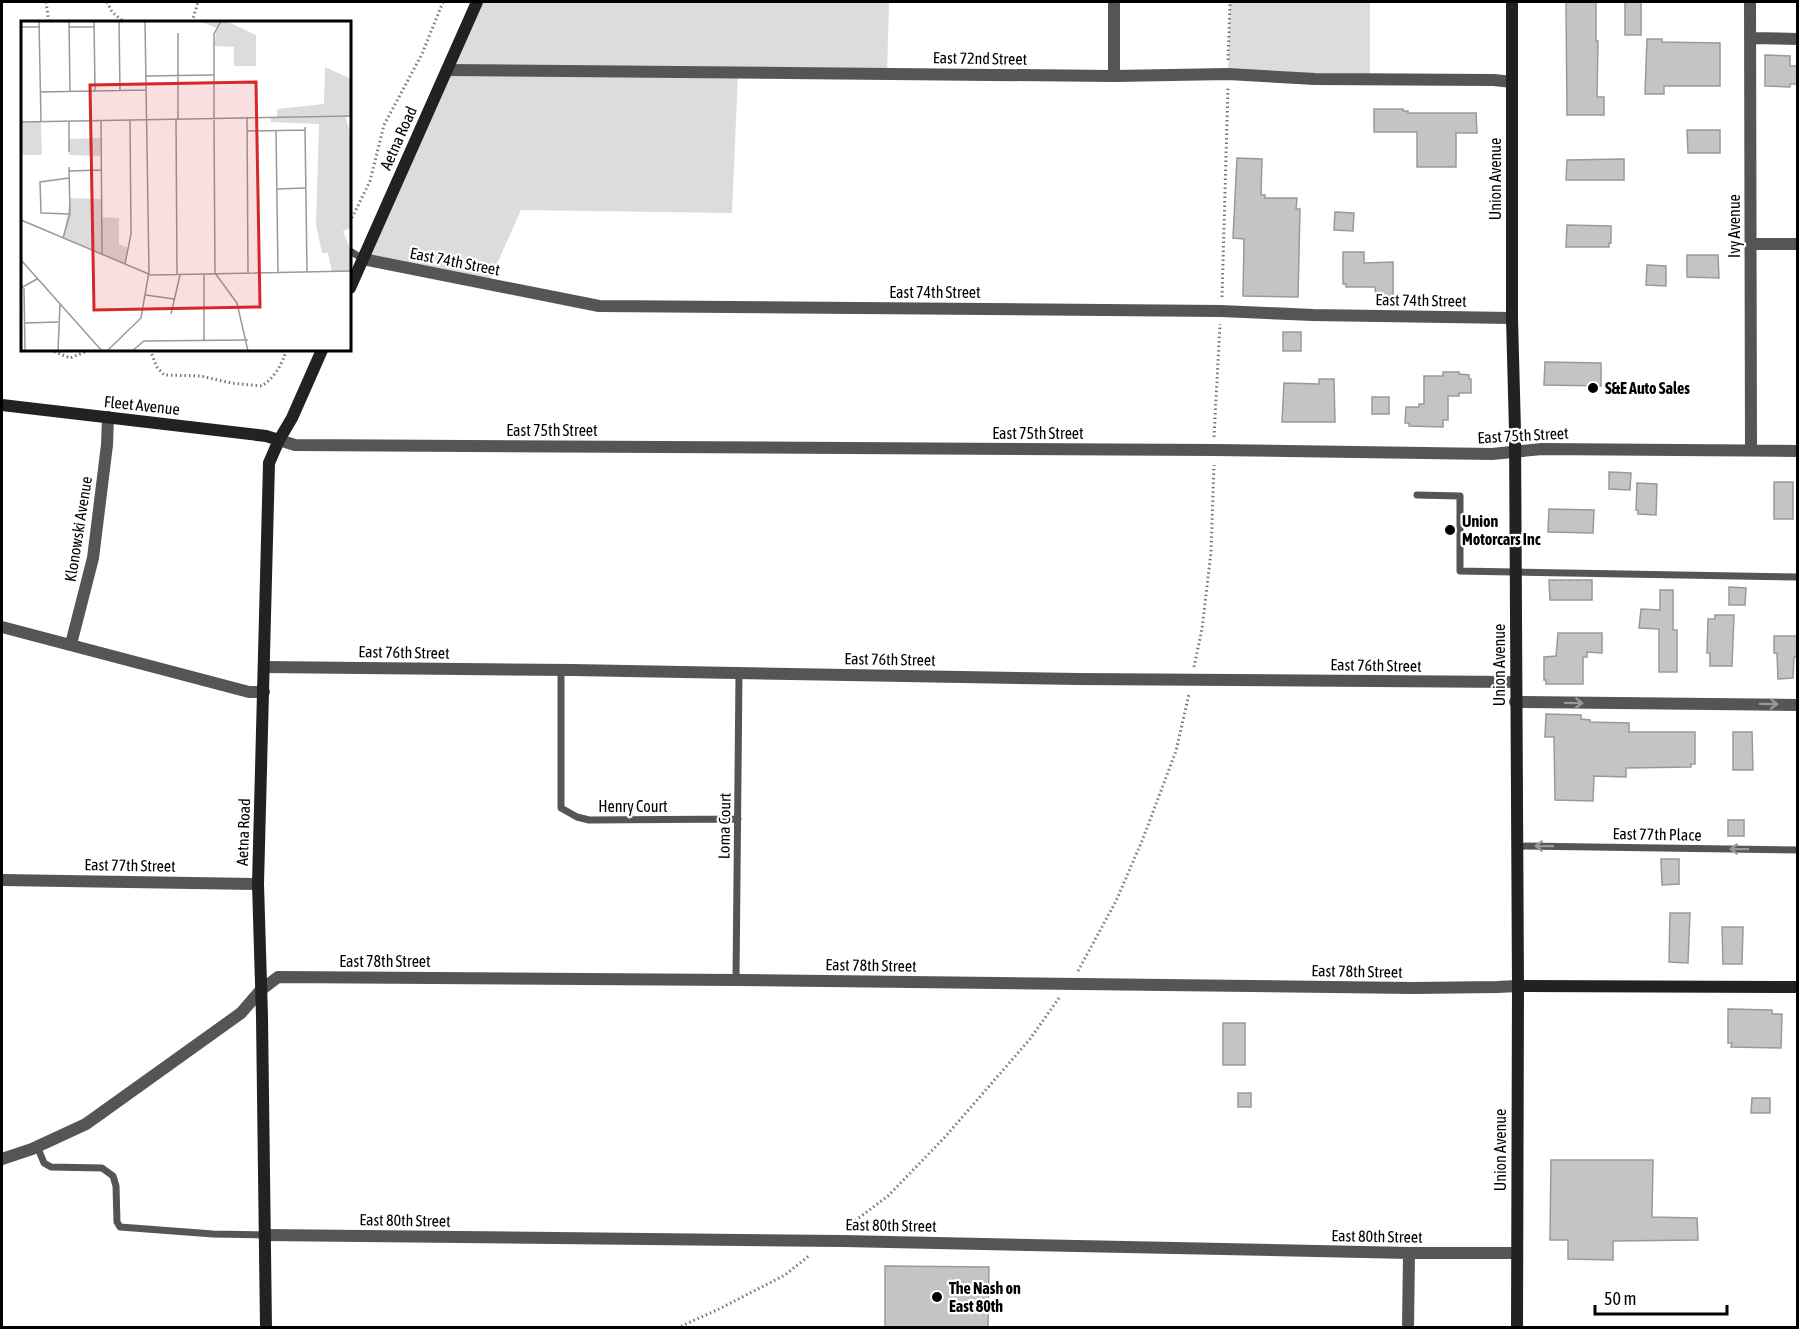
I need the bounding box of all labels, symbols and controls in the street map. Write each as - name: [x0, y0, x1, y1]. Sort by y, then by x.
- inset map: [21, 21, 351, 351]
- street label: East 72nd Street: [933, 48, 1028, 68]
- street label: Aetna Road: [376, 103, 420, 173]
- street label: Union Avenue: [1486, 138, 1504, 220]
- street label: Ivy Avenue: [1725, 194, 1744, 258]
- street label: East 74th Street: [408, 243, 502, 279]
- street label: East 74th Street: [889, 283, 981, 301]
- street label: East 74th Street: [1375, 290, 1467, 310]
- place label: S&E Auto Sales: [1605, 379, 1690, 397]
- marker: S&E Auto Sales: [1586, 381, 1600, 395]
- street label: Fleet Avenue: [103, 392, 181, 418]
- street label: East 75th Street: [506, 421, 598, 439]
- street label: East 75th Street: [992, 424, 1084, 442]
- street label: East 75th Street: [1477, 424, 1569, 446]
- street label: Klonowski Avenue: [61, 475, 95, 583]
- place label: Union Motorcars Inc: [1462, 512, 1541, 548]
- marker: Union Motorcars Inc: [1443, 523, 1457, 537]
- street label: Union Avenue: [1490, 624, 1508, 706]
- street label: East 76th Street: [358, 642, 450, 662]
- street label: East 76th Street: [844, 649, 936, 669]
- street label: East 76th Street: [1330, 655, 1422, 675]
- one-way arrow: [1563, 697, 1583, 709]
- one-way arrow: [1758, 699, 1778, 710]
- street label: Loma Court: [714, 792, 734, 859]
- street label: Henry Court: [598, 797, 668, 816]
- street label: Aetna Road: [233, 798, 253, 866]
- street label: East 77th Place: [1612, 824, 1702, 844]
- one-way arrow: [1535, 840, 1555, 852]
- one-way arrow: [1730, 843, 1750, 855]
- street label: East 77th Street: [84, 855, 176, 875]
- street label: East 78th Street: [339, 952, 431, 970]
- street label: East 78th Street: [825, 955, 917, 975]
- street label: East 78th Street: [1311, 961, 1403, 981]
- street label: Union Avenue: [1491, 1109, 1509, 1191]
- street label: East 80th Street: [359, 1210, 451, 1230]
- street label: East 80th Street: [845, 1215, 937, 1235]
- street label: East 80th Street: [1331, 1226, 1423, 1246]
- scale bar: [1595, 1278, 1727, 1316]
- place label: The Nash on East 80th: [949, 1279, 1021, 1315]
- text: 50 m: [1604, 1288, 1636, 1309]
- marker: The Nash on East 80th: [930, 1290, 944, 1304]

